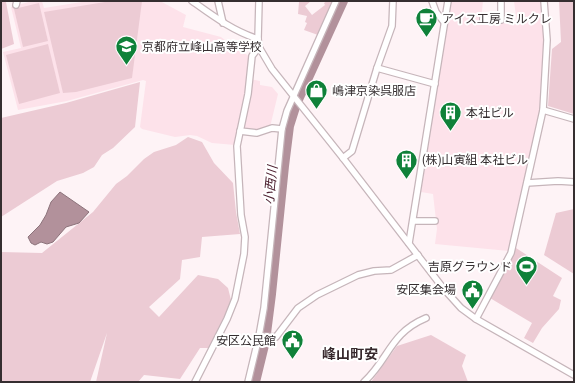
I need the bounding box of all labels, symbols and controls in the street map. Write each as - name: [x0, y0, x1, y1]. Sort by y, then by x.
- cafe icon: アイス工房 ミルクレ: [414, 6, 440, 39]
- place label: アイス工房 ミルクレ: [442, 12, 552, 26]
- school or university icon: 京都府立峰山高等学校: [114, 34, 140, 67]
- place label: 京都府立峰山高等学校: [142, 40, 262, 54]
- shop icon: 嶋津京染呉服店: [304, 78, 330, 111]
- place label: 嶋津京染呉服店: [332, 84, 416, 98]
- building icon: 本社ビル: [437, 100, 463, 133]
- place label: 本社ビル: [466, 106, 514, 120]
- building icon: (株)山寅組 本社ビル: [394, 147, 420, 180]
- place label: (株)山寅組 本社ビル: [422, 153, 528, 167]
- water label: 小西川: [261, 163, 280, 205]
- sports icon: 吉原グラウンド: [514, 254, 540, 287]
- place label: 吉原グラウンド: [428, 260, 512, 274]
- public building icon: 安区集会場: [459, 277, 485, 310]
- place label: 安区集会場: [396, 283, 456, 297]
- public building icon: 安区公民館: [279, 328, 305, 361]
- place label: 安区公民館: [216, 334, 276, 348]
- district label: 峰山町安: [322, 346, 378, 362]

